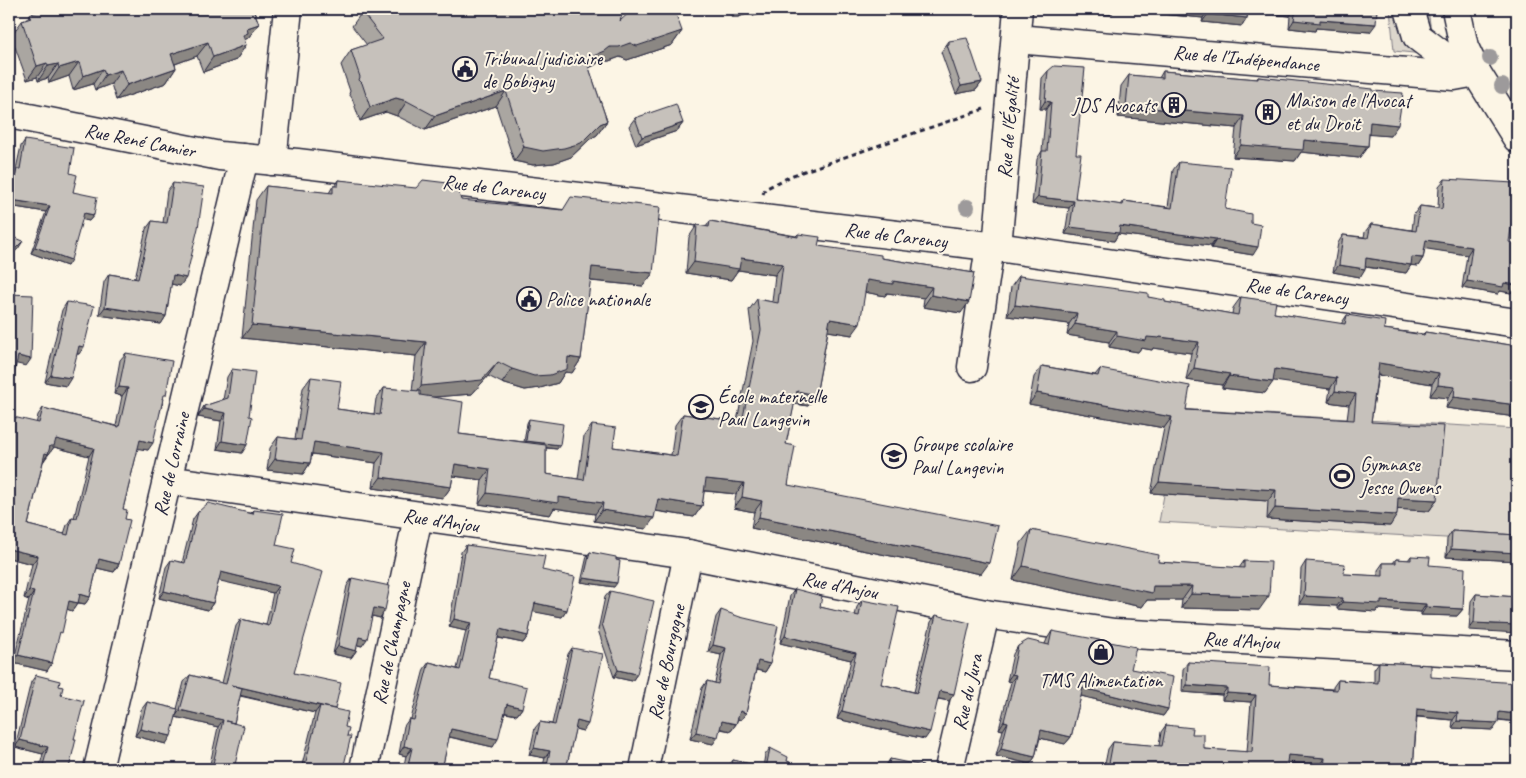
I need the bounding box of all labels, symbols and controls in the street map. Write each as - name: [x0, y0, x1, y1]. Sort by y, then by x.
- street label: Rue de l'Indépendance: [1172, 40, 1321, 77]
- place label: Tribunal judiciaire de Bobigny: [482, 46, 604, 94]
- public building icon: Tribunal judiciaire de Bobigny: [452, 56, 478, 82]
- street label: Rue de l'Égalité: [992, 73, 1026, 179]
- place label: Maison de l'Avocat et du Droit: [1286, 88, 1414, 136]
- building icon: JDS Avocats: [1161, 92, 1187, 118]
- place label: JDS Avocats: [1071, 93, 1158, 118]
- building icon: Maison de l'Avocat et du Droit: [1255, 99, 1281, 125]
- street label: Rue René Camier: [82, 117, 199, 164]
- street label: Rue de Carency: [441, 169, 548, 206]
- street label: Rue de Carency: [843, 217, 950, 254]
- street label: Rue de Carency: [1244, 272, 1351, 311]
- public building icon: Police nationale: [516, 286, 542, 312]
- place label: Police nationale: [546, 287, 651, 312]
- place label: École maternelle Paul Langevin: [718, 384, 828, 432]
- school or university icon: École maternelle Paul Langevin: [688, 394, 714, 420]
- street label: Rue de Lorraine: [147, 409, 196, 518]
- place label: Groupe scolaire Paul Langevin: [912, 432, 1014, 480]
- school or university icon: Groupe scolaire Paul Langevin: [881, 443, 907, 469]
- place label: Gymnase Jesse Owens: [1359, 452, 1442, 500]
- sports icon: Gymnase Jesse Owens: [1329, 463, 1355, 489]
- street label: Rue d'Anjou: [401, 503, 482, 538]
- street label: Rue d'Anjou: [800, 566, 881, 605]
- street label: Rue de Champagne: [366, 578, 417, 707]
- street label: Rue de Bourgogne: [642, 601, 691, 722]
- street label: Rue d'Anjou: [1202, 626, 1281, 655]
- shop icon: TMS Alimentation: [1088, 639, 1114, 665]
- street label: Rue du Jura: [947, 650, 989, 733]
- place label: TMS Alimentation: [1039, 668, 1164, 693]

